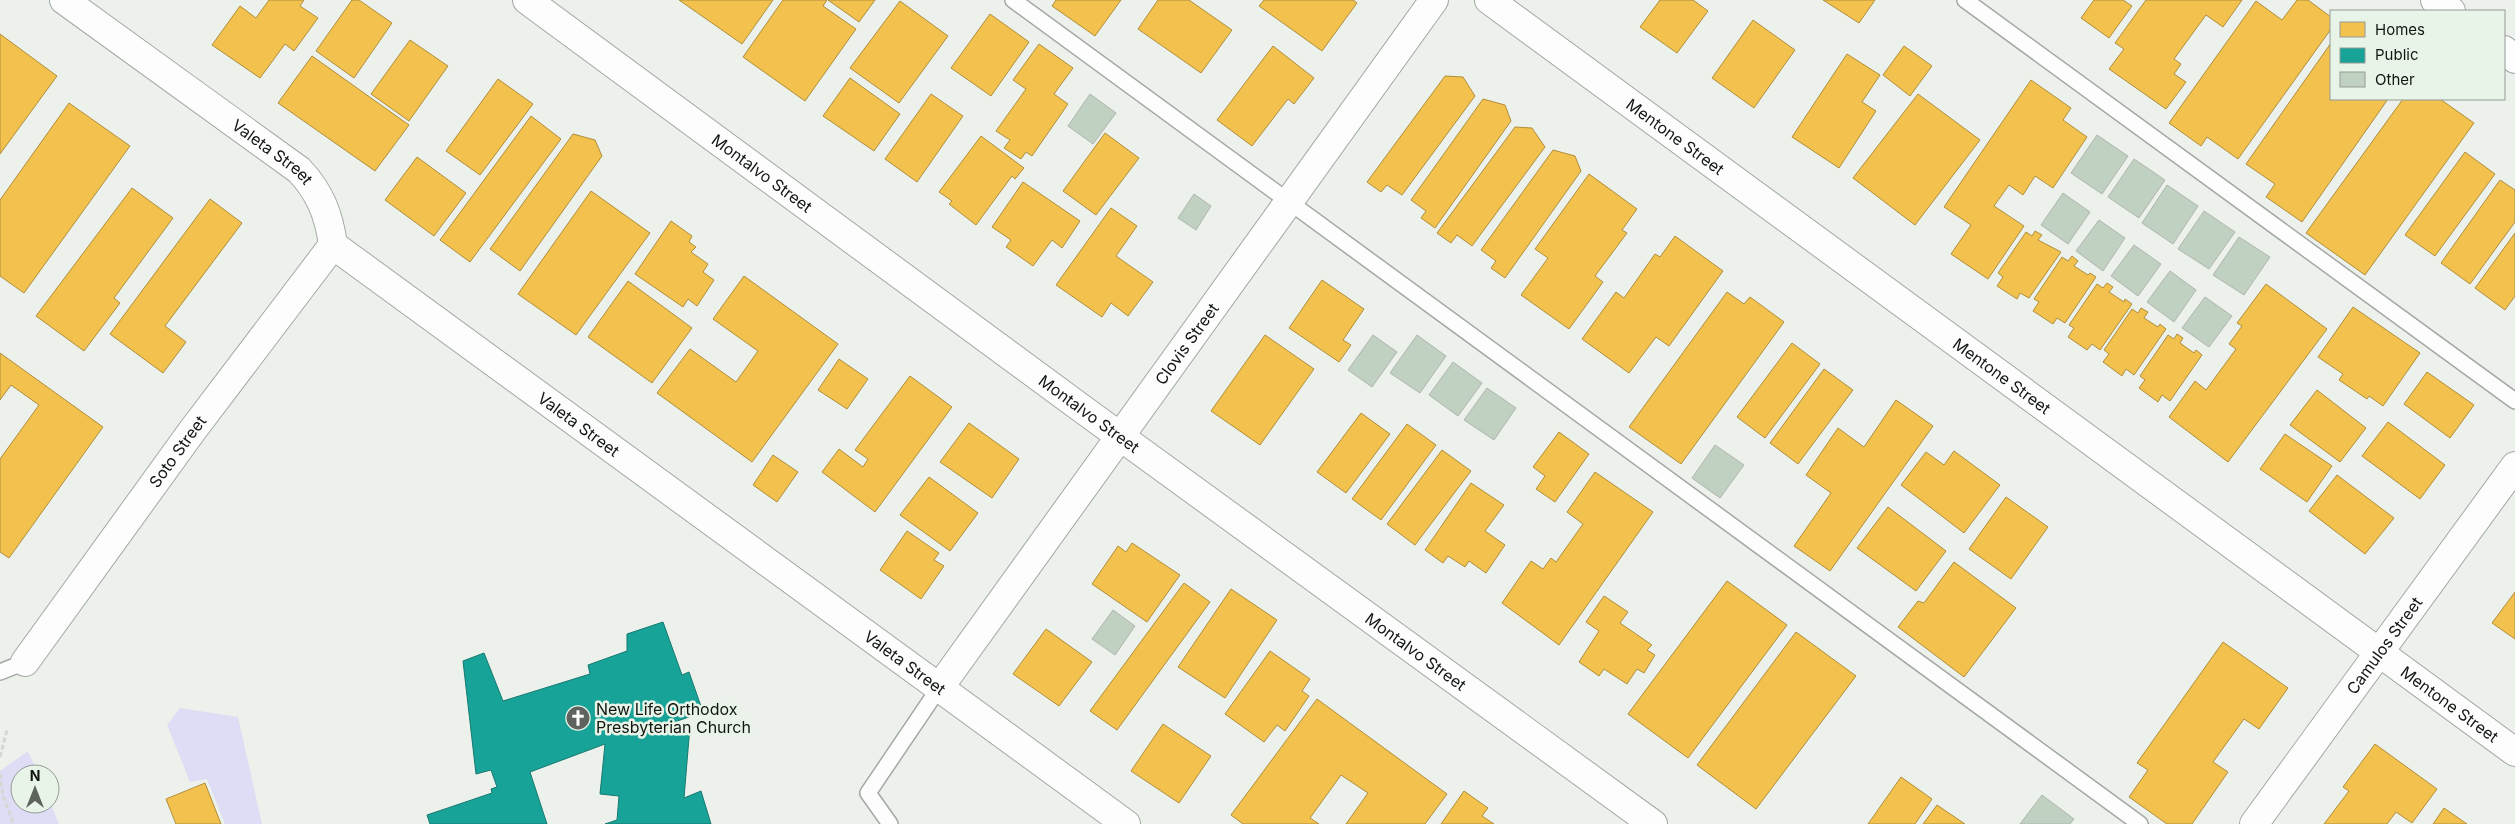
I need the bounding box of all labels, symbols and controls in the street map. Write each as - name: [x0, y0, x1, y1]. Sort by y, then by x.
- legend: [2330, 10, 2505, 100]
- text: Homes: [2375, 20, 2425, 39]
- text: Public: [2375, 45, 2418, 64]
- text: Other: [2375, 70, 2415, 89]
- street label: Mentone Street: [1622, 94, 1728, 179]
- street label: Valeta Street: [228, 115, 317, 188]
- street label: Montalvo Street: [708, 130, 816, 217]
- street label: Clovis Street: [1151, 299, 1223, 389]
- street label: Mentone Street: [1949, 334, 2055, 418]
- street label: Montalvo Street: [1035, 370, 1143, 457]
- street label: Valeta Street: [534, 388, 623, 461]
- street label: Soto Street: [145, 411, 210, 491]
- street label: Camulos Street: [2342, 593, 2426, 698]
- street label: Montalvo Street: [1362, 608, 1470, 695]
- street label: Valeta Street: [860, 626, 950, 699]
- street label: Mentone Street: [2397, 662, 2502, 747]
- place label: New Life Orthodox Presbyterian Church: [596, 699, 751, 737]
- church icon: New Life Orthodox Presbyterian Church: [565, 705, 591, 731]
- north arrow: [10, 764, 60, 814]
- text: N: [30, 767, 40, 784]

